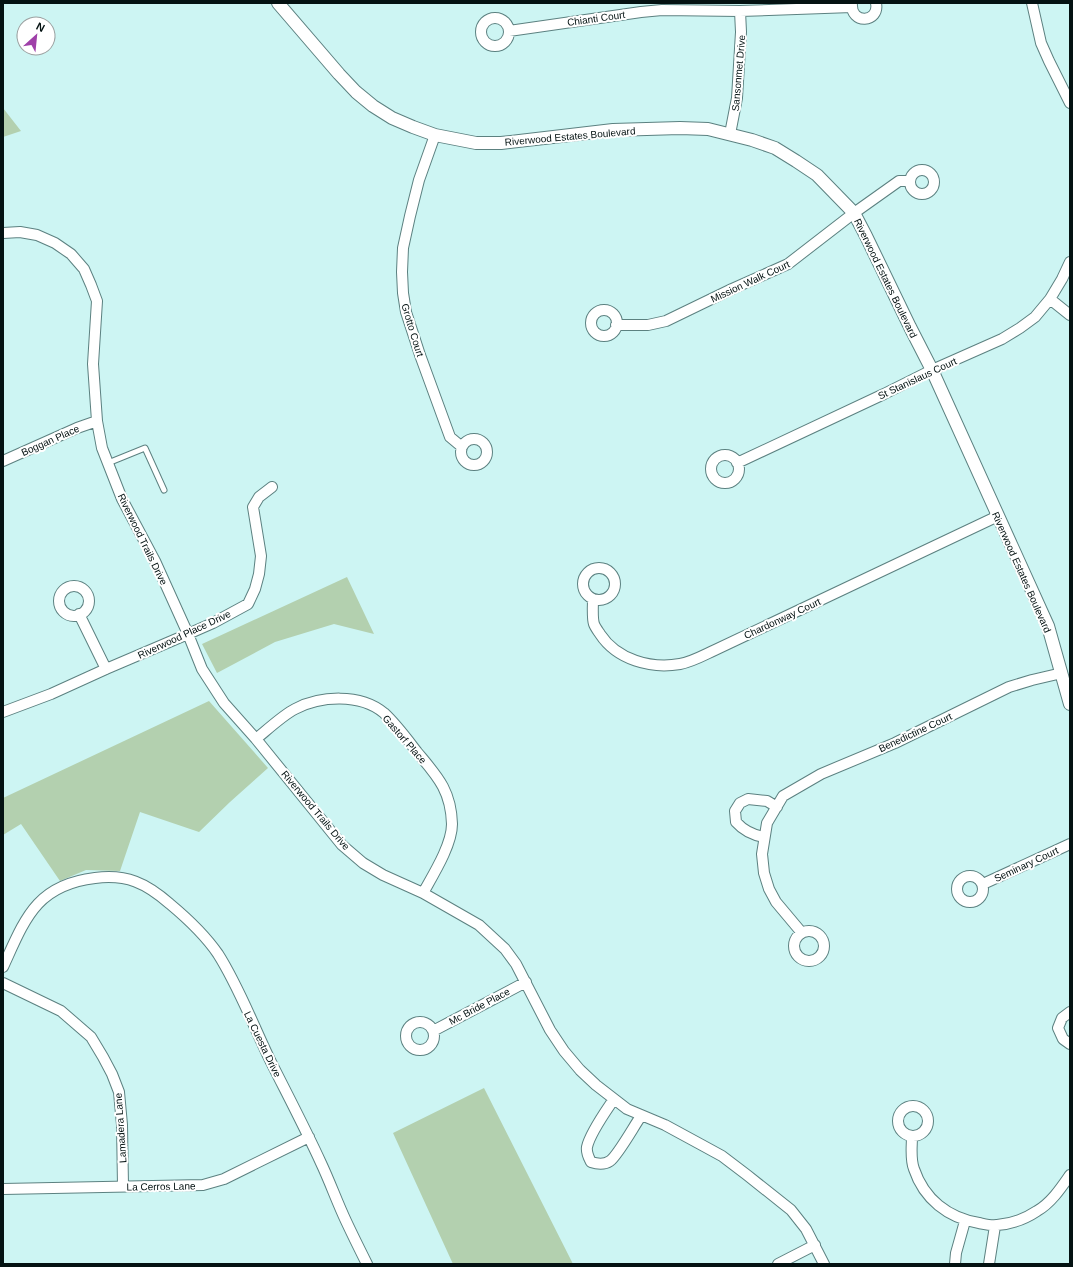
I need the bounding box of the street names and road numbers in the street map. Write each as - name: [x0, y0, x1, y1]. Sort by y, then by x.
- street label: Chianti Court: [566, 9, 626, 28]
- street label: Sansonmet Drive: [730, 34, 747, 112]
- street label: Riverwood Estates Boulevard: [504, 125, 636, 148]
- street label: Riverwood Estates Boulevard: [852, 217, 919, 340]
- street label: Mission Walk Court: [709, 258, 792, 305]
- street label: Grotto Court: [399, 302, 426, 358]
- street label: St Stanislaus Court: [876, 355, 959, 402]
- street label: Boggan Place: [20, 423, 81, 458]
- street label: Riverwood Trails Drive: [116, 492, 170, 587]
- street label: Riverwood Estates Boulevard: [990, 510, 1053, 634]
- street label: Chardonway Court: [742, 596, 823, 641]
- street label: Riverwood Place Drive: [136, 608, 233, 661]
- street label: Benedictine Court: [877, 711, 954, 754]
- street label: Gastorf Place: [381, 713, 429, 766]
- street label: Riverwood Trails Drive: [279, 768, 352, 853]
- street label: Seminary Court: [992, 845, 1060, 884]
- street label: Mc Bride Place: [447, 986, 512, 1027]
- street label: La Cuesta Drive: [242, 1010, 283, 1079]
- street label: Lamadera Lane: [113, 1092, 128, 1163]
- street label: La Cerros Lane: [126, 1180, 196, 1193]

